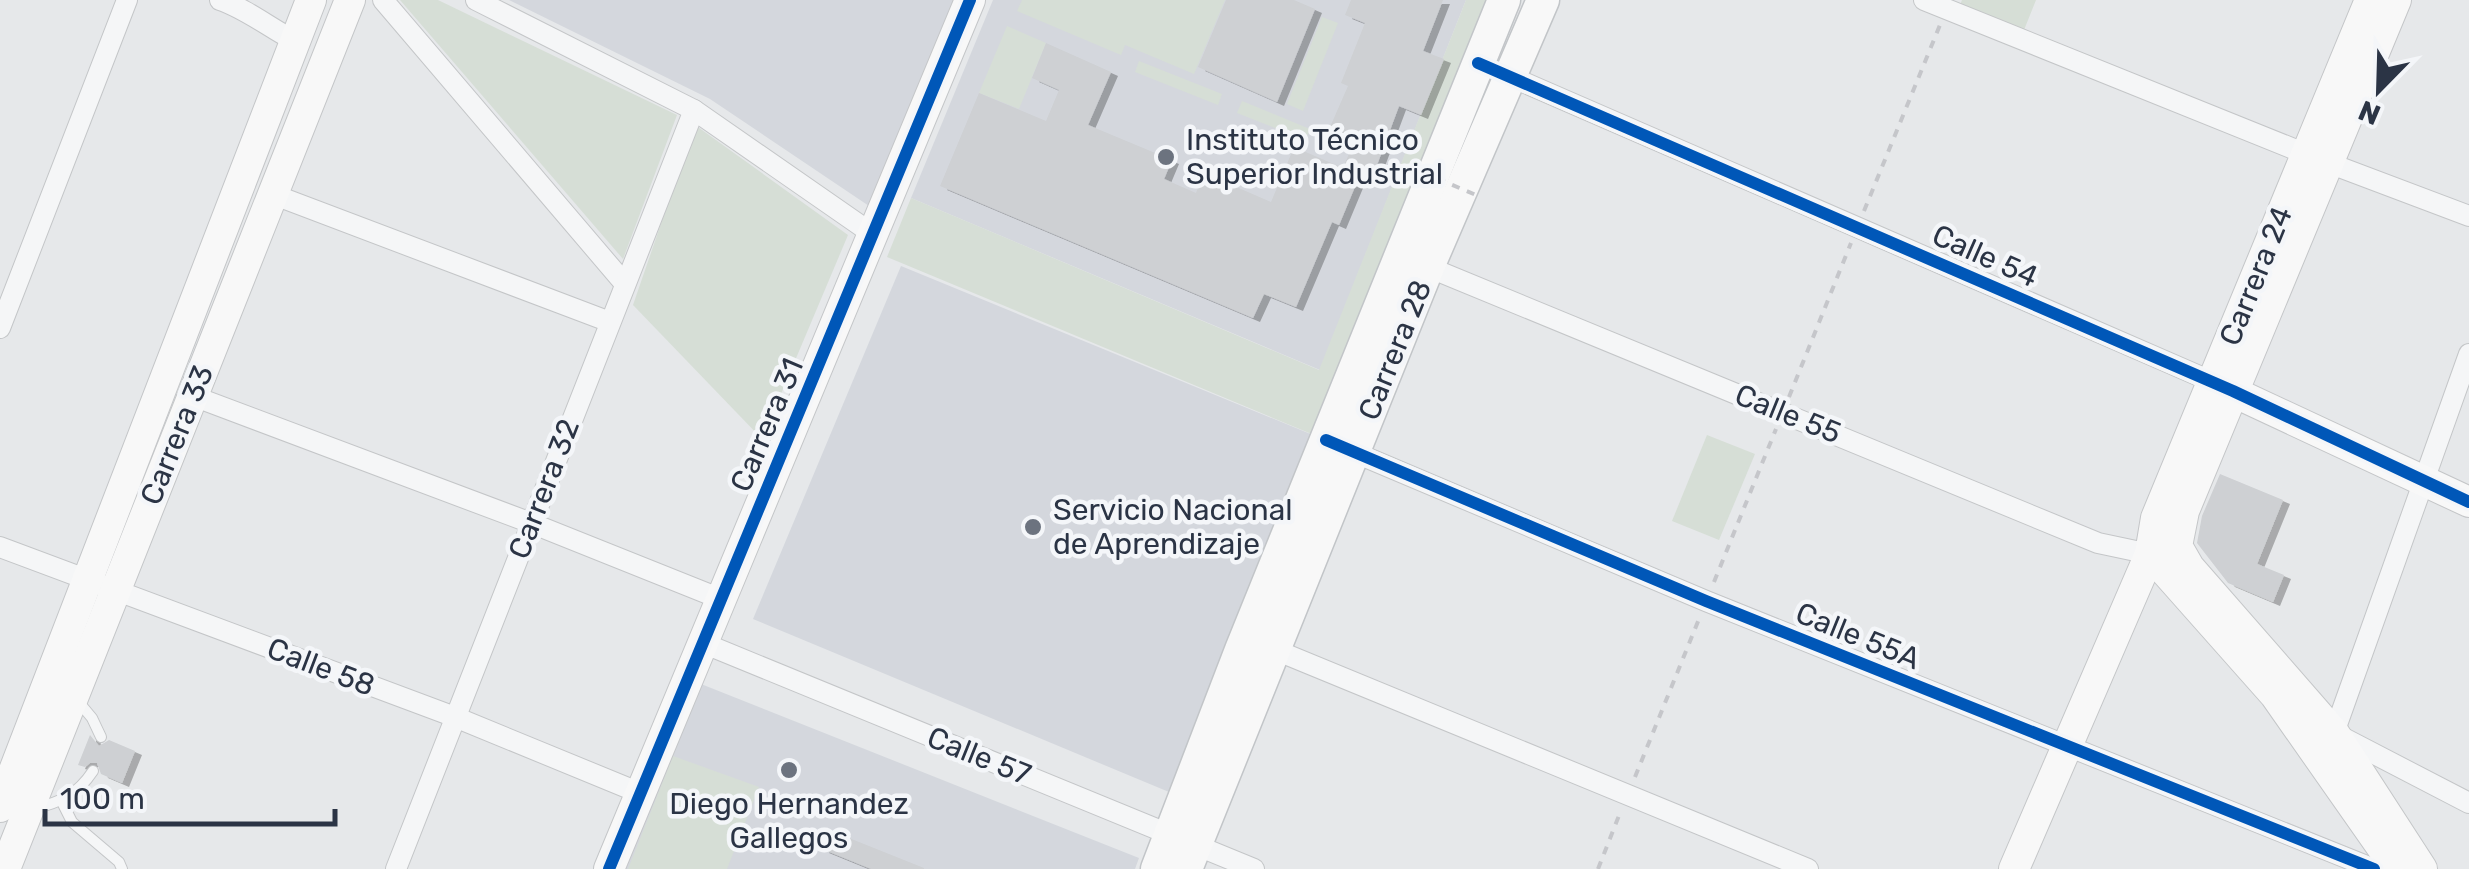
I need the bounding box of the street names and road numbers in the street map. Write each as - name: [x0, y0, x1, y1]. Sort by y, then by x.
- street label: Carrera 24: [2212, 201, 2300, 351]
- street label: Calle 54: [1927, 217, 2043, 295]
- street label: Carrera 28: [1351, 275, 1439, 425]
- street label: Carrera 31: [723, 353, 811, 497]
- street label: Carrera 33: [133, 360, 221, 510]
- street label: Calle 55: [1730, 377, 1846, 451]
- street label: Carrera 32: [501, 414, 587, 564]
- street label: Calle 55A: [1791, 595, 1925, 677]
- street label: Calle 58: [262, 630, 380, 704]
- street label: Calle 57: [922, 719, 1036, 793]

